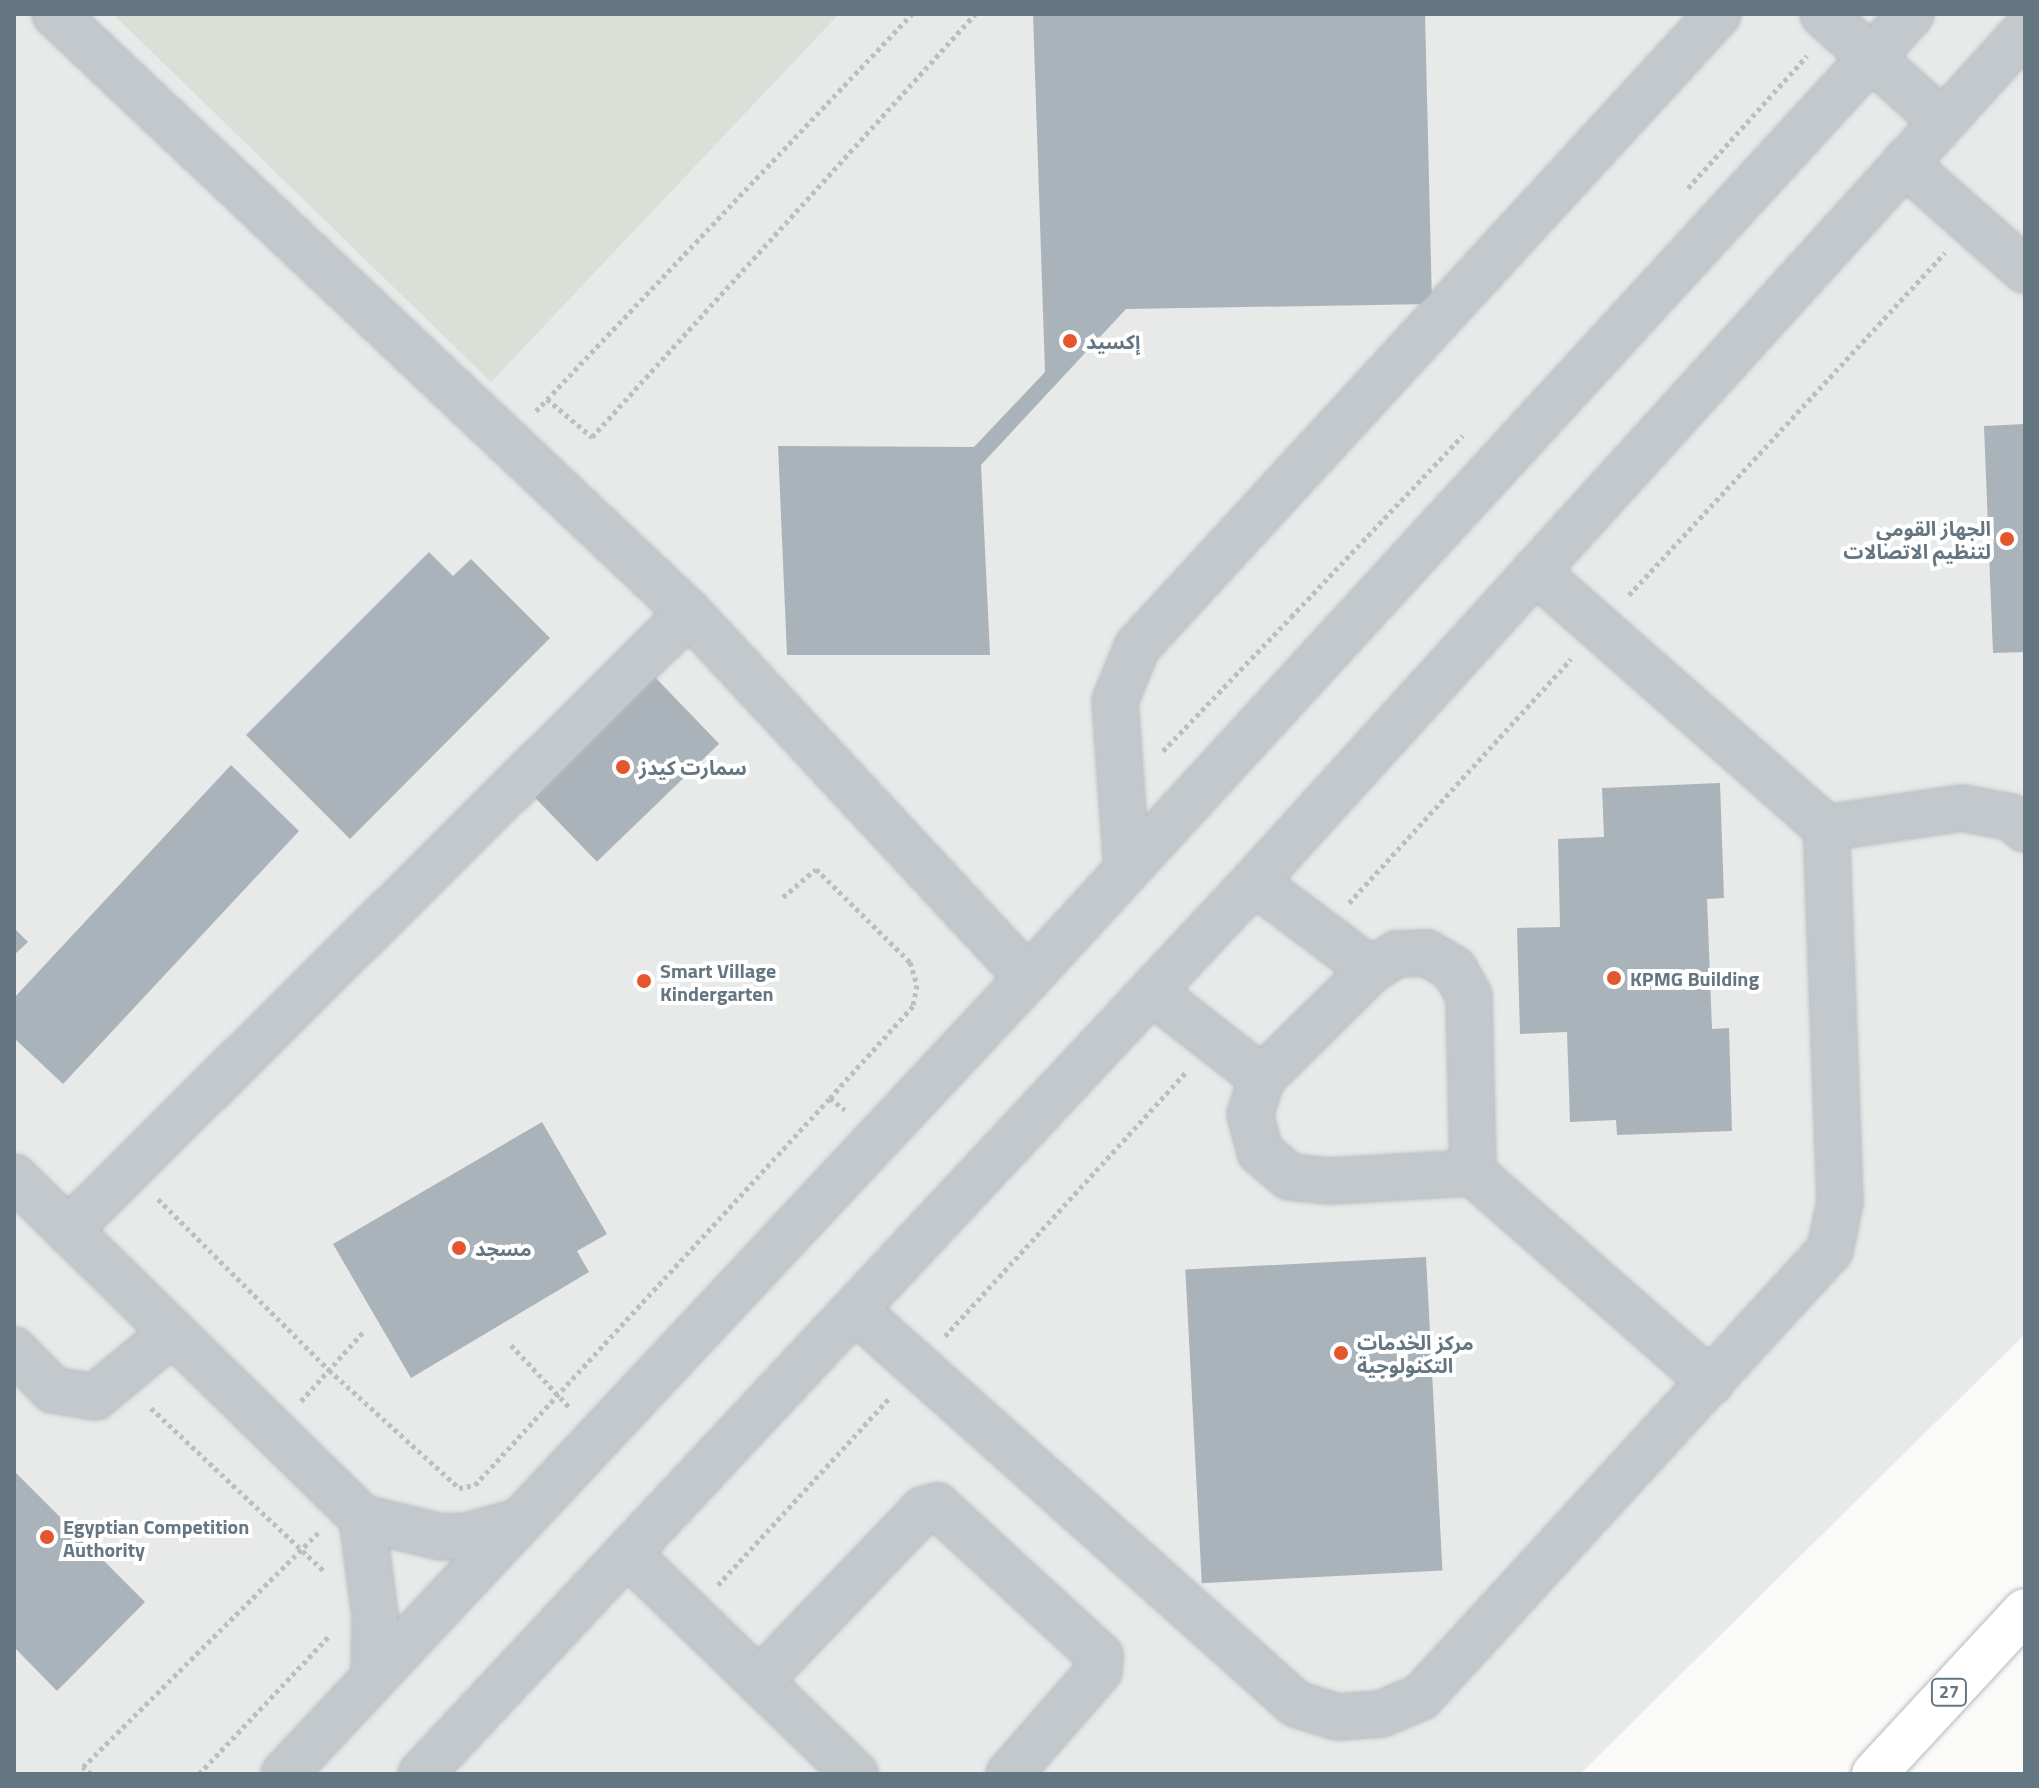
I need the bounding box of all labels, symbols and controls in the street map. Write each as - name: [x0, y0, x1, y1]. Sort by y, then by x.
- place label: إكسيد: [1086, 329, 1140, 353]
- marker: إكسيد: [1061, 332, 1079, 350]
- place label: الجهاز القومي لتنظيم الاتصالات: [1843, 516, 1991, 563]
- marker: الجهاز القومي لتنظيم الاتصالات: [1998, 530, 2016, 548]
- place label: سمارت كيدز: [639, 755, 747, 779]
- marker: سمارت كيدز: [614, 758, 632, 776]
- place label: Smart Village Kindergarten: [660, 958, 776, 1005]
- place label: KPMG Building: [1630, 966, 1759, 990]
- marker: KPMG Building: [1605, 969, 1623, 987]
- marker: Smart Village Kindergarten: [635, 972, 653, 990]
- place label: مسجد: [475, 1236, 532, 1260]
- marker: مسجد: [450, 1239, 468, 1257]
- place label: مركز الخدمات التكنولوجية: [1357, 1330, 1474, 1377]
- marker: مركز الخدمات التكنولوجية: [1332, 1344, 1350, 1362]
- place label: Egyptian Competition Authority: [63, 1514, 249, 1561]
- marker: Egyptian Competition Authority: [38, 1528, 56, 1546]
- road number: 27: [1929, 1678, 1969, 1706]

